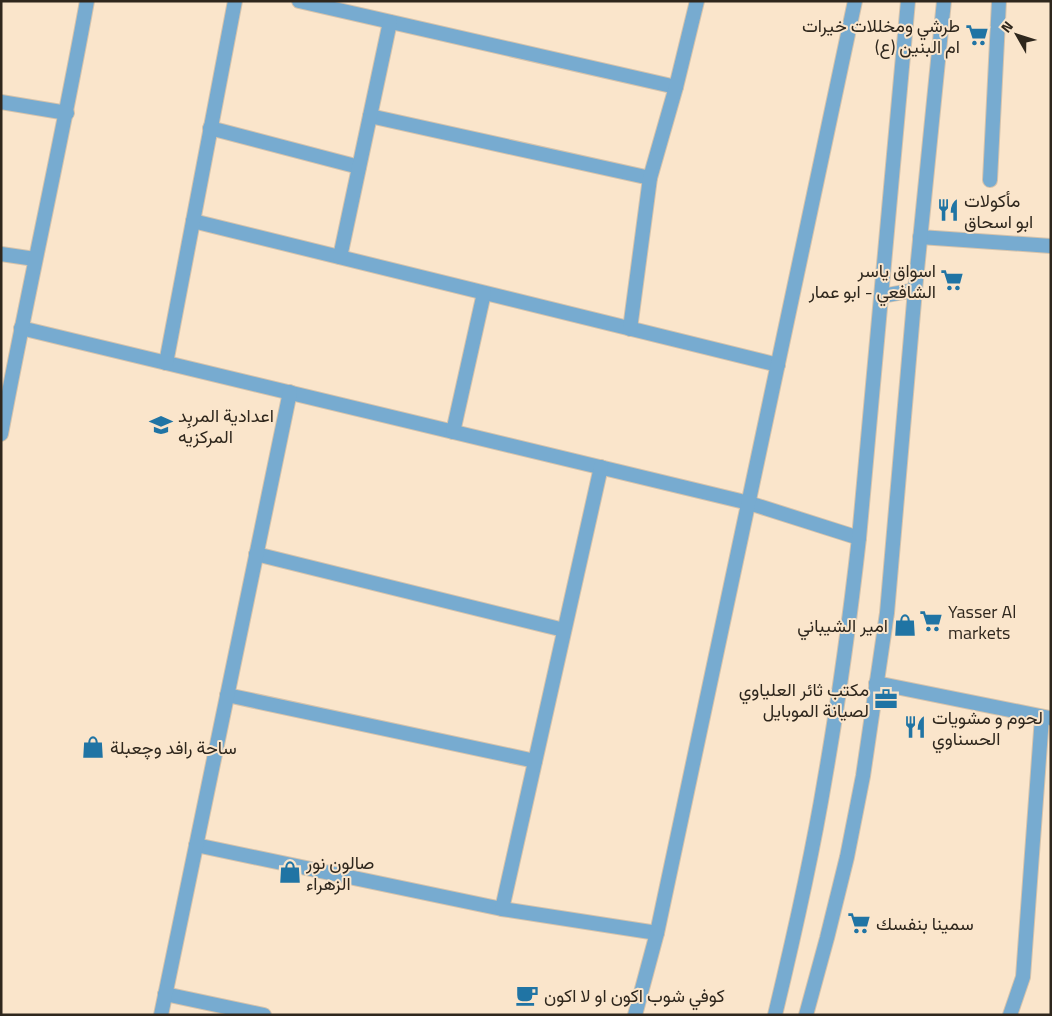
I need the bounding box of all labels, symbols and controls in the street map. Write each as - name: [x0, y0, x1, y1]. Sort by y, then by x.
- north arrow: [992, 10, 1042, 60]
- place label: طرشي ومخللات خيرات ام البنين (ع): [802, 12, 960, 60]
- text: N: [995, 16, 1018, 37]
- supermarket icon: طرشي ومخللات خيرات ام البنين (ع): [964, 22, 990, 48]
- place label: مأكولات ابو اسحاق: [964, 187, 1033, 235]
- restaurant icon: مأكولات ابو اسحاق: [935, 197, 961, 223]
- place label: اسواق ياسر الشافعي - ابو عمار: [808, 257, 936, 307]
- supermarket icon: اسواق ياسر الشافعي - ابو عمار: [939, 267, 965, 293]
- place label: اعدادية المربِد المركزيه: [178, 402, 274, 450]
- school or university icon: اعدادية المربِد المركزيه: [148, 412, 174, 438]
- place label: Yasser Al markets: [948, 598, 1016, 646]
- supermarket icon: Yasser Al markets: [918, 608, 944, 634]
- place label: امير الشيباني: [797, 612, 888, 641]
- shop icon: امير الشيباني: [892, 612, 918, 638]
- place label: مكتب ثائر العلياوي لصيانة الموبايل: [739, 676, 869, 724]
- office icon: مكتب ثائر العلياوي لصيانة الموبايل: [873, 686, 899, 712]
- place label: لحوم و مشويات الحسناوي: [932, 704, 1043, 754]
- restaurant icon: لحوم و مشويات الحسناوي: [902, 714, 928, 740]
- shop icon: ساحة رافد وچعبلة: [80, 734, 106, 760]
- place label: ساحة رافد وچعبلة: [110, 734, 237, 761]
- place label: صالون نور الزهراء: [305, 849, 374, 897]
- shop icon: صالون نور الزهراء: [277, 859, 303, 885]
- supermarket icon: سمينا بنفسك: [846, 910, 872, 936]
- place label: سمينا بنفسك: [876, 910, 974, 937]
- cafe icon: كوفي شوب اكون او لا اكون: [514, 982, 540, 1008]
- place label: كوفي شوب اكون او لا اكون: [544, 982, 725, 1011]

